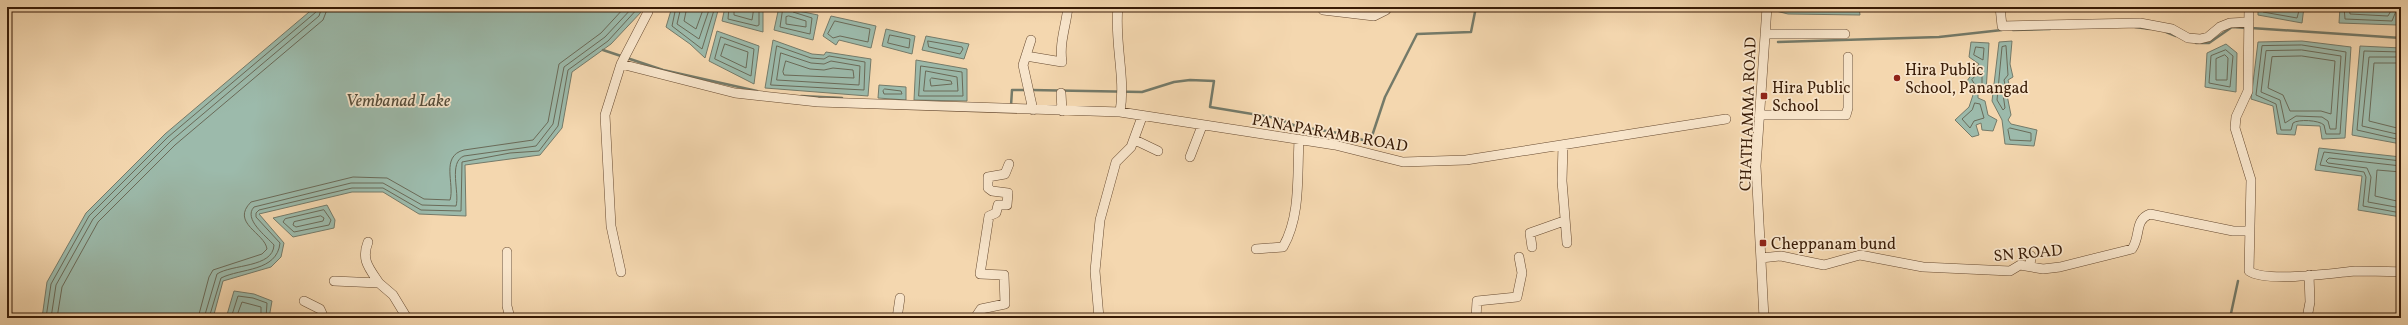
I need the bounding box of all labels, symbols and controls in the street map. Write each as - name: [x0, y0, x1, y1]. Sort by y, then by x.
- street label: CHATHAMMA ROAD: [1735, 36, 1763, 192]
- place label: Hira Public School, Panangad: [1905, 60, 2029, 100]
- marker: Hira Public School, Panangad: [1892, 73, 1902, 83]
- place label: Hira Public School: [1772, 78, 1850, 118]
- water label: Vembanad Lake: [346, 90, 451, 113]
- marker: Hira Public School: [1759, 91, 1769, 101]
- street label: PANAPARAMB ROAD: [1250, 109, 1410, 159]
- place label: Cheppanam bund: [1771, 234, 1896, 256]
- marker: Cheppanam bund: [1758, 238, 1768, 248]
- street label: SN ROAD: [1993, 240, 2064, 268]

